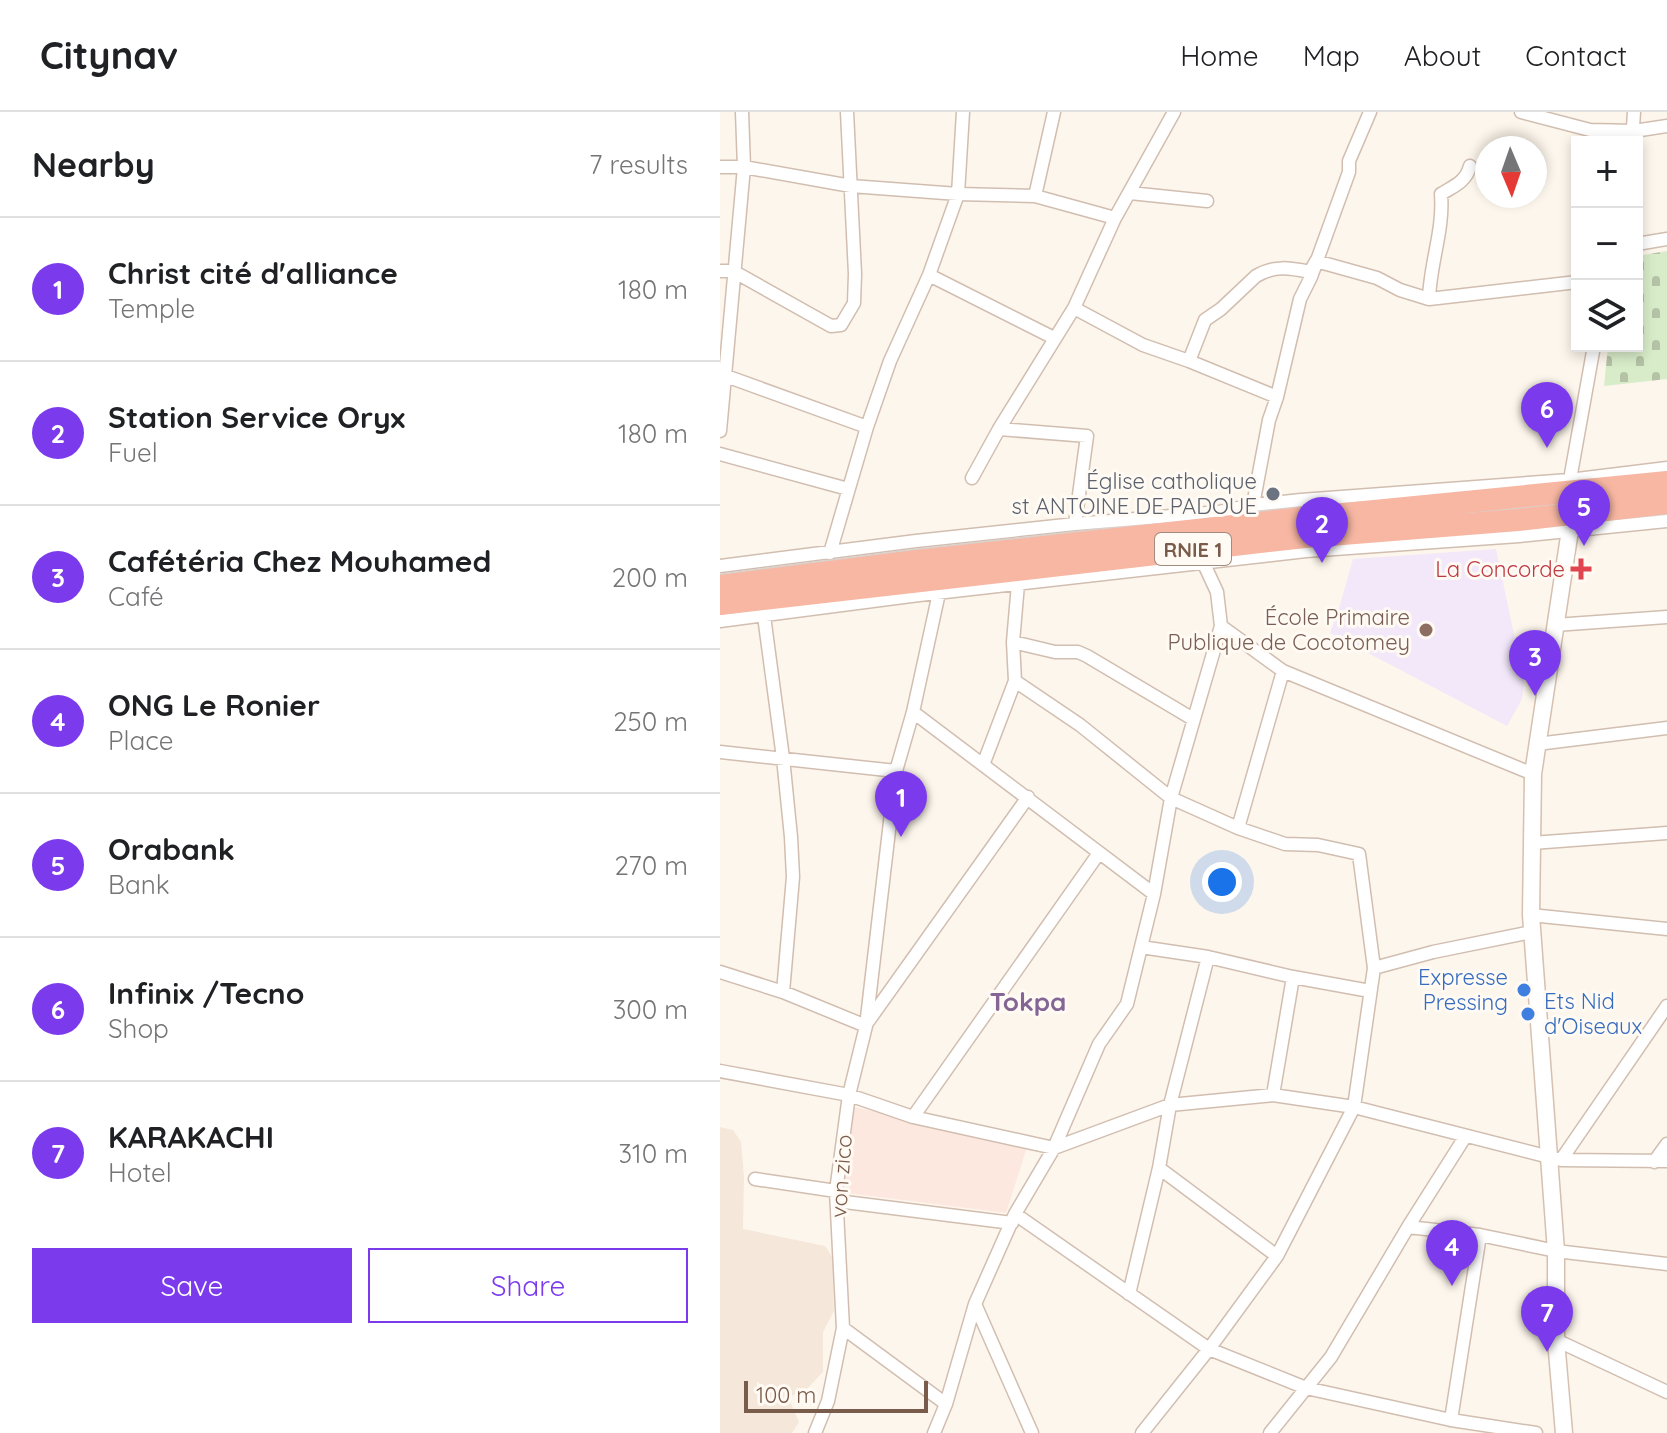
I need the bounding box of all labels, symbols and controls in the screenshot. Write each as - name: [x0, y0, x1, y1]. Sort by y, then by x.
- text: Citynav: [40, 31, 178, 79]
- text: Home: [1180, 38, 1259, 73]
- text: Map: [1303, 38, 1360, 73]
- text: About: [1404, 38, 1481, 73]
- text: Contact: [1525, 38, 1627, 73]
- north arrow: [1475, 136, 1547, 208]
- map controls: [1571, 136, 1643, 352]
- button: +: [1571, 136, 1643, 208]
- text: Nearby: [32, 143, 155, 186]
- text: 7 results: [589, 148, 688, 181]
- button: −: [1571, 208, 1643, 280]
- text: Christ cité d'alliance: [108, 254, 398, 292]
- text: 1: [53, 273, 63, 306]
- text: 180 m: [618, 273, 688, 306]
- button: layers: [1571, 280, 1643, 352]
- text: Temple: [108, 292, 195, 325]
- pin: 6: [1521, 382, 1573, 448]
- text: Station Service Oryx: [108, 398, 405, 436]
- text: 2: [51, 417, 65, 450]
- text: 180 m: [618, 417, 688, 450]
- text: Fuel: [108, 436, 158, 469]
- place label: Église catholique st ANTOINE DE PADOUE: [1012, 467, 1257, 520]
- pin: 5: [1558, 480, 1610, 546]
- marker: Église catholique st ANTOINE DE PADOUE: [1264, 485, 1282, 503]
- pin: 2: [1296, 497, 1348, 563]
- road number: RNIE 1: [1155, 533, 1231, 565]
- text: Cafétéria Chez Mouhamed: [108, 542, 491, 580]
- place label: La Concorde: [1435, 555, 1565, 583]
- marker: La Concorde: [1572, 560, 1590, 578]
- text: 3: [51, 561, 65, 594]
- text: 200 m: [612, 561, 688, 594]
- text: Café: [108, 580, 164, 613]
- place label: École Primaire Publique de Cocotomey: [1167, 603, 1410, 656]
- marker: École Primaire Publique de Cocotomey: [1417, 621, 1435, 639]
- pin: 3: [1509, 630, 1561, 696]
- text: ONG Le Ronier: [108, 686, 320, 724]
- text: 4: [50, 705, 66, 738]
- text: 250 m: [613, 705, 688, 738]
- text: Place: [108, 724, 173, 757]
- pin: 1: [875, 771, 927, 837]
- text: Orabank: [108, 830, 235, 868]
- text: 5: [51, 849, 65, 882]
- text: 270 m: [614, 849, 688, 882]
- your location: [1202, 862, 1242, 902]
- text: Bank: [108, 868, 170, 901]
- place label: Expresse Pressing: [1418, 963, 1508, 1016]
- text: Infinix /Tecno: [108, 974, 304, 1012]
- marker: Expresse Pressing: [1515, 981, 1533, 999]
- district label: Tokpa: [990, 985, 1066, 1018]
- place label: Ets Nid d'Oiseaux: [1544, 987, 1642, 1040]
- text: 6: [51, 993, 65, 1026]
- text: 300 m: [613, 993, 688, 1026]
- marker: Ets Nid d'Oiseaux: [1519, 1005, 1537, 1023]
- text: Shop: [108, 1012, 169, 1045]
- text: KARAKACHI: [108, 1118, 274, 1156]
- street label: von zico: [824, 1133, 858, 1219]
- text: 7: [51, 1137, 65, 1170]
- text: 310 m: [618, 1137, 688, 1170]
- text: Hotel: [108, 1156, 172, 1189]
- pin: 4: [1426, 1220, 1478, 1286]
- button: Save: [32, 1248, 352, 1323]
- button: Share: [368, 1248, 688, 1323]
- pin: 7: [1521, 1286, 1573, 1352]
- scale bar: [744, 1377, 928, 1413]
- text: 100 m: [756, 1381, 816, 1409]

